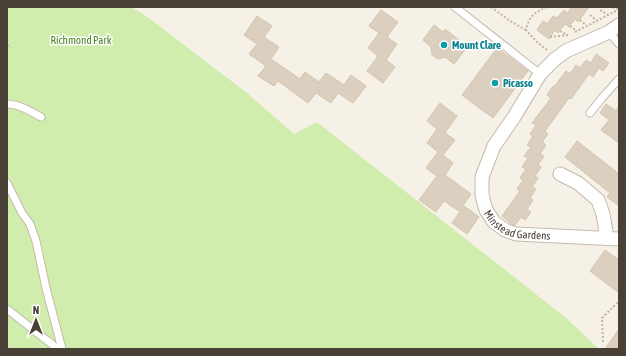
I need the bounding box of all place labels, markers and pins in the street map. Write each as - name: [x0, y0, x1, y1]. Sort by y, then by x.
- place label: Mount Clare: [452, 39, 501, 51]
- marker: Mount Clare: [439, 40, 449, 50]
- place label: Picasso: [503, 77, 533, 89]
- marker: Picasso: [490, 78, 500, 88]

